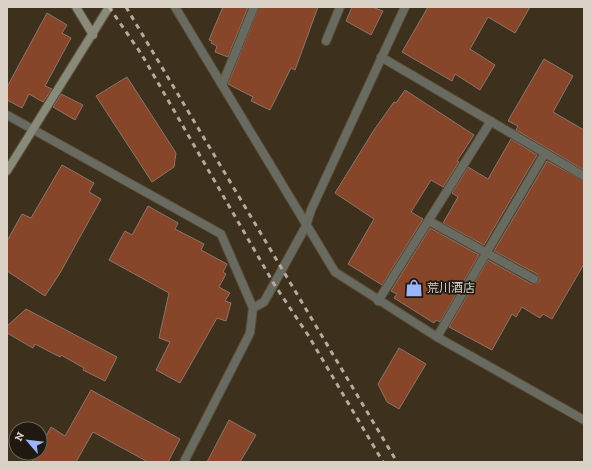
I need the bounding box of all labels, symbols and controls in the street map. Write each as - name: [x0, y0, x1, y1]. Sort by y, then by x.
- shop icon: 荒川酒店: [404, 278, 424, 298]
- place label: 荒川酒店: [427, 281, 475, 295]
- north arrow: [8, 421, 48, 461]
- text: N: [12, 429, 28, 443]

